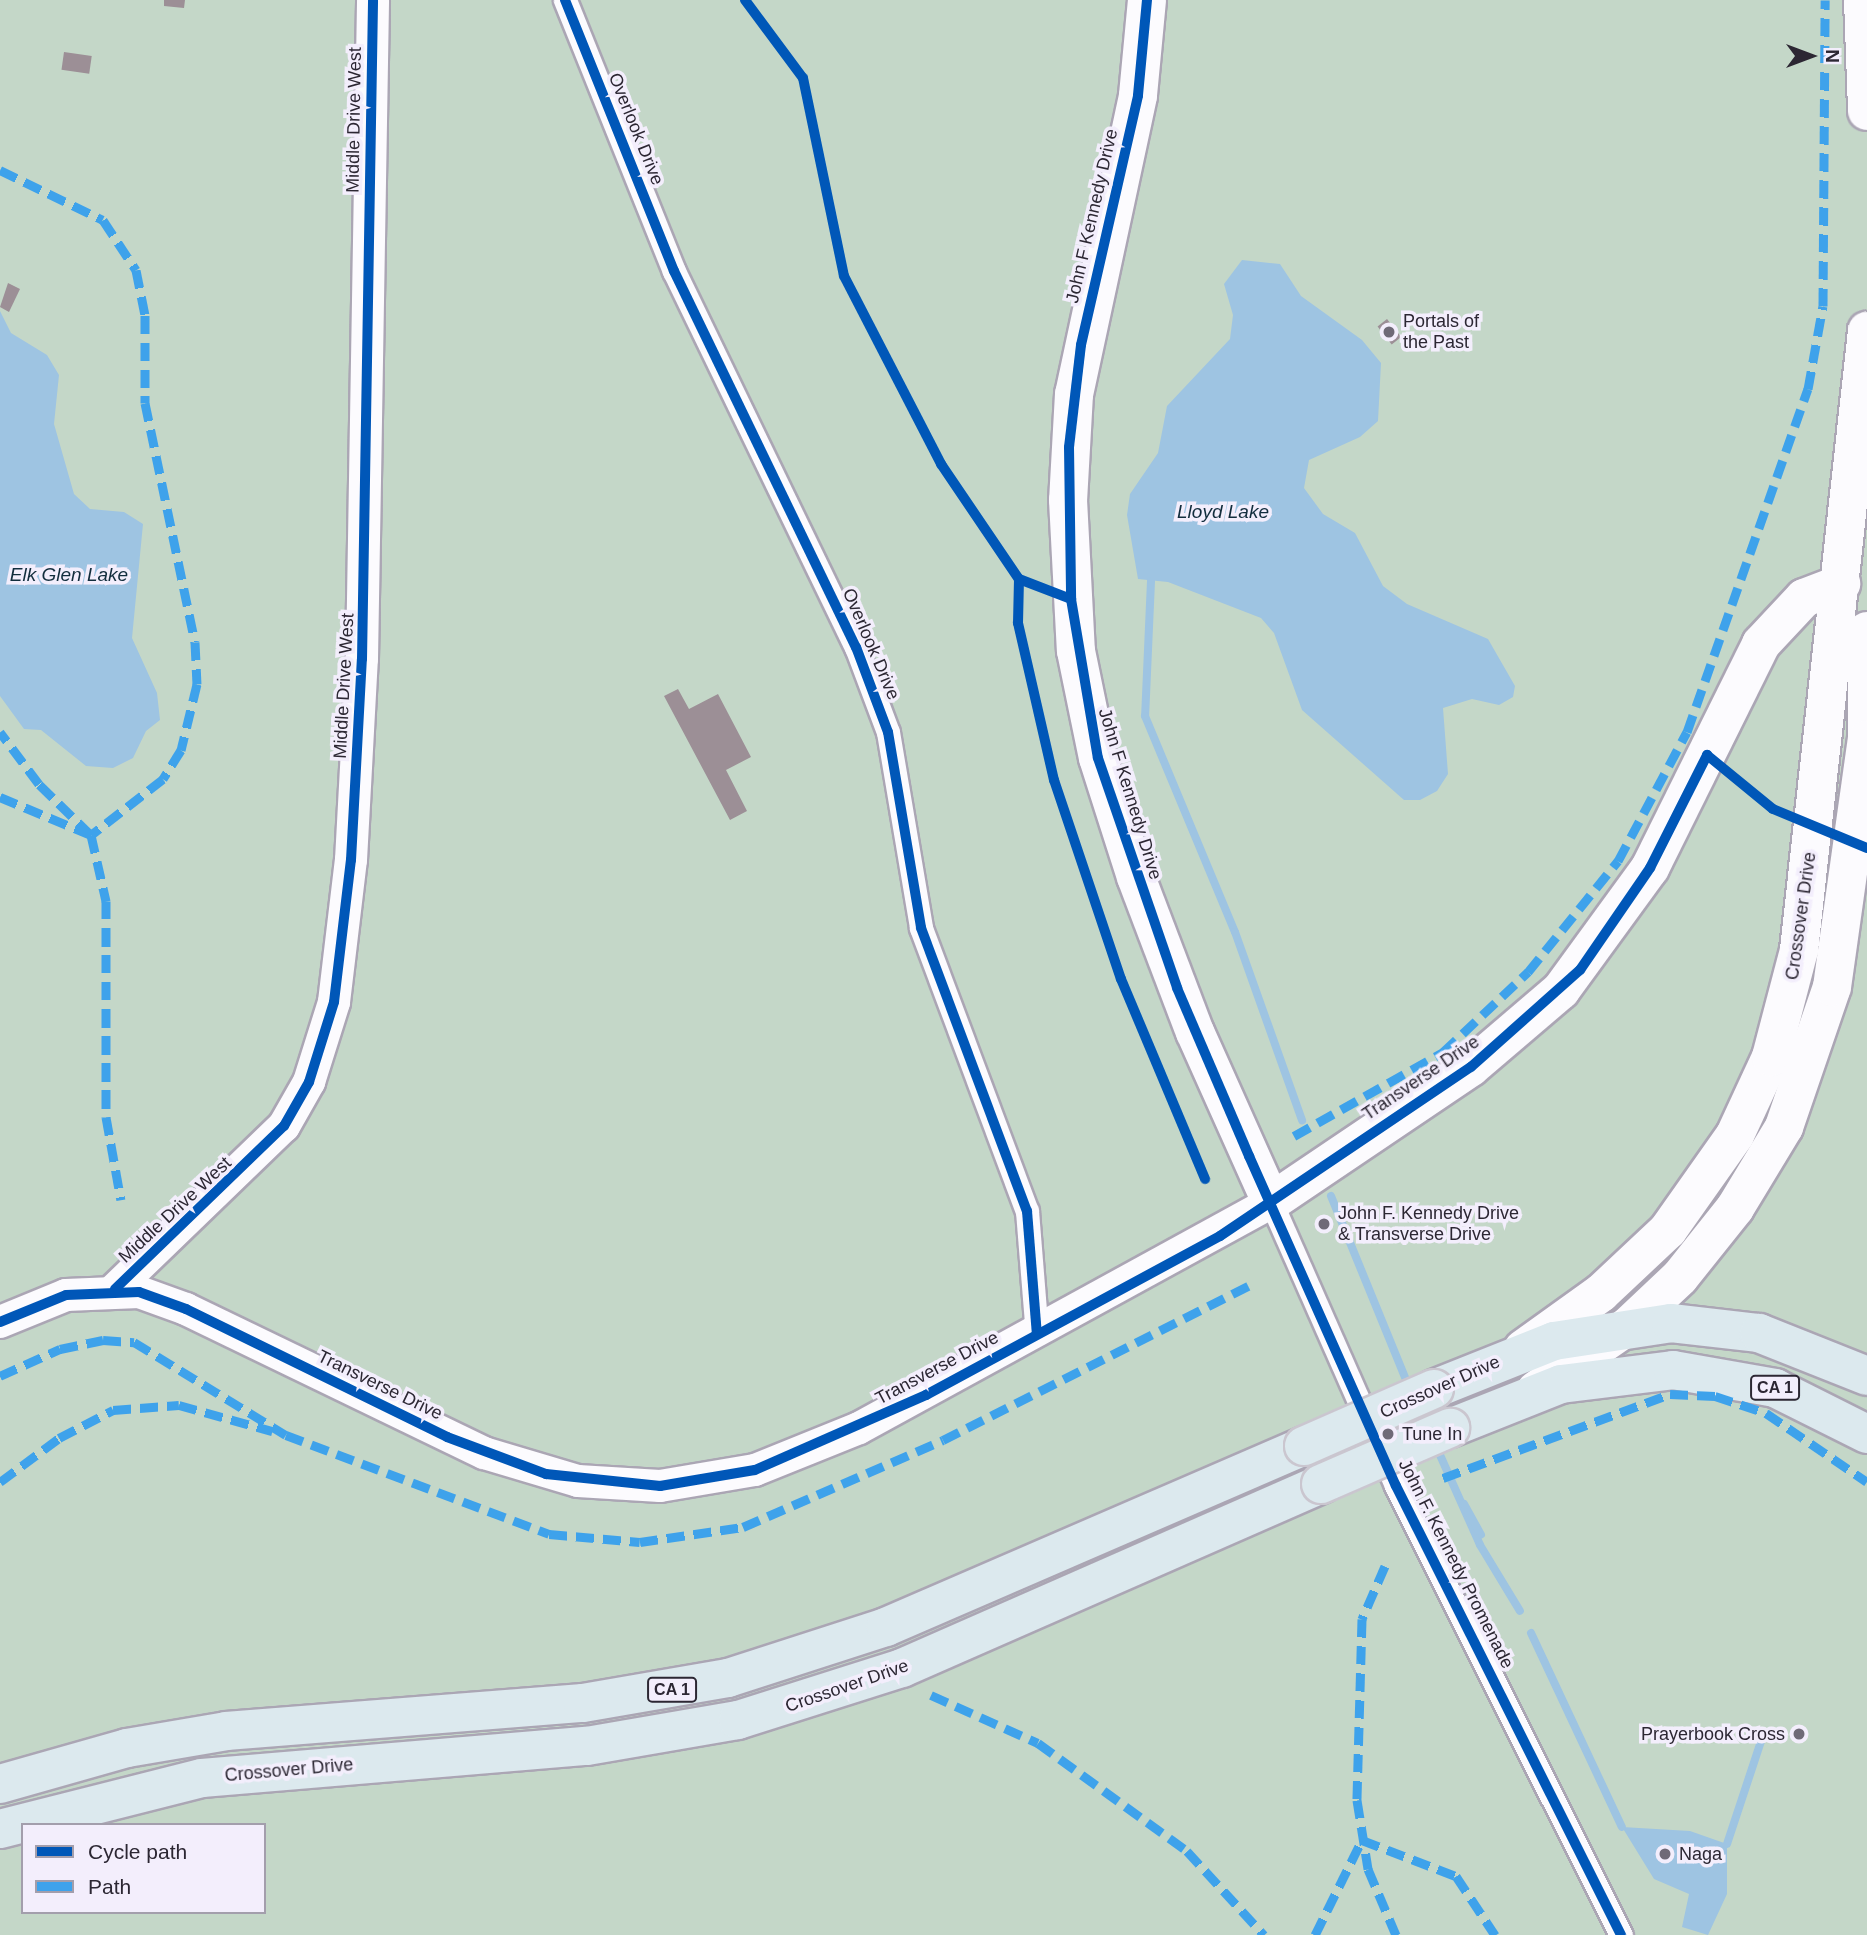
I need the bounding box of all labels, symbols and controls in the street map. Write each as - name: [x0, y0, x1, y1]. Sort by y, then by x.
- north arrow: [1776, 21, 1846, 91]
- street label: Middle Drive West: [342, 47, 366, 193]
- text: N: [1822, 49, 1843, 63]
- street label: Overlook Drive: [604, 70, 668, 188]
- street label: John F Kennedy Drive: [1061, 127, 1123, 305]
- place label: Portals of the Past: [1403, 311, 1479, 354]
- marker: Portals of the Past: [1381, 324, 1397, 340]
- water label: Lloyd Lake: [1177, 501, 1269, 523]
- water label: Elk Glen Lake: [10, 564, 128, 586]
- street label: Overlook Drive: [838, 585, 904, 703]
- street label: Middle Drive West: [329, 613, 359, 759]
- street label: John F Kennedy Drive: [1094, 706, 1166, 882]
- street label: Crossover Drive: [1781, 851, 1821, 981]
- street label: Transverse Drive: [1358, 1031, 1484, 1125]
- street label: Middle Drive West: [114, 1152, 236, 1268]
- place label: John F. Kennedy Drive & Transverse Drive: [1338, 1203, 1519, 1246]
- marker: John F. Kennedy Drive & Transverse Drive: [1316, 1216, 1332, 1232]
- street label: Transverse Drive: [872, 1326, 1002, 1410]
- street label: Transverse Drive: [314, 1345, 446, 1425]
- street label: Crossover Drive: [1377, 1351, 1503, 1423]
- road number: CA 1: [1749, 1376, 1801, 1400]
- place label: Tune In: [1402, 1423, 1462, 1445]
- marker: Tune In: [1380, 1426, 1396, 1442]
- street label: John F. Kennedy Promenade: [1394, 1456, 1518, 1672]
- street label: Crossover Drive: [782, 1655, 912, 1717]
- road number: CA 1: [646, 1678, 698, 1702]
- place label: Prayerbook Cross: [1641, 1723, 1785, 1745]
- marker: Prayerbook Cross: [1791, 1726, 1807, 1742]
- street label: Crossover Drive: [224, 1754, 354, 1786]
- legend: [21, 1823, 266, 1914]
- text: Cycle path: [88, 1840, 187, 1863]
- place label: Naga: [1679, 1843, 1722, 1865]
- marker: Naga: [1657, 1846, 1673, 1862]
- text: Path: [88, 1875, 131, 1898]

